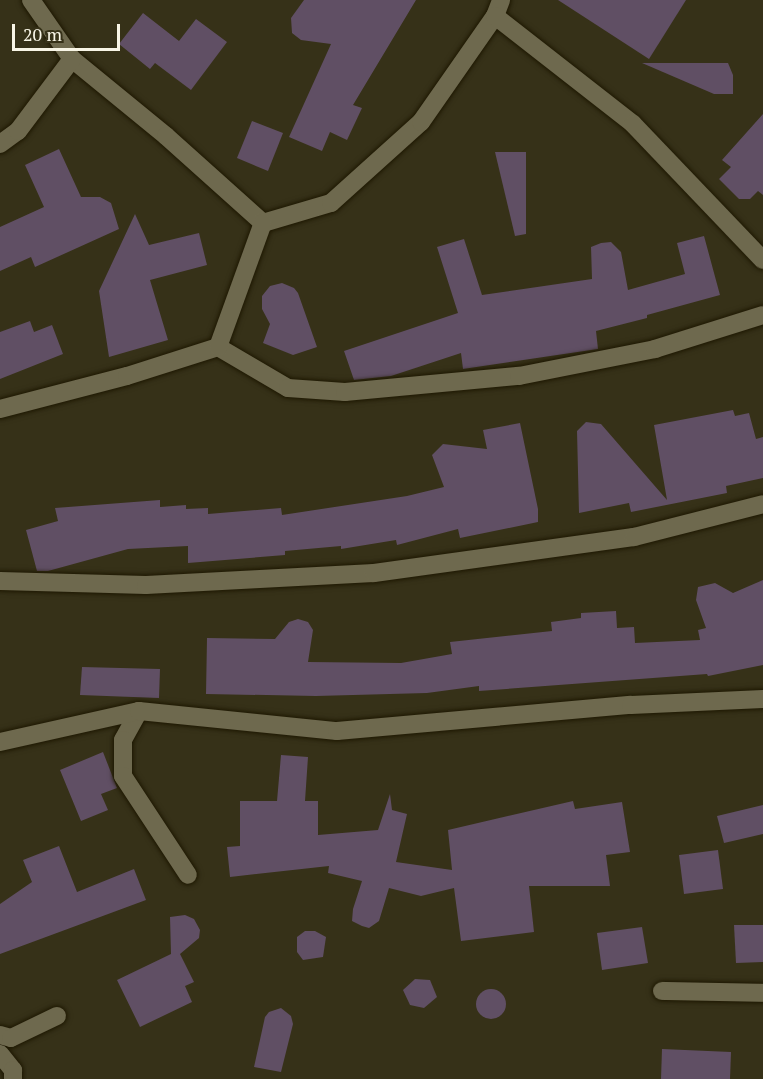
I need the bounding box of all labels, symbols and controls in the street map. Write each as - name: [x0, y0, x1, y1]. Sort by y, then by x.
- scale bar: [15, 12, 123, 50]
- text: 20 m: [23, 22, 62, 46]

